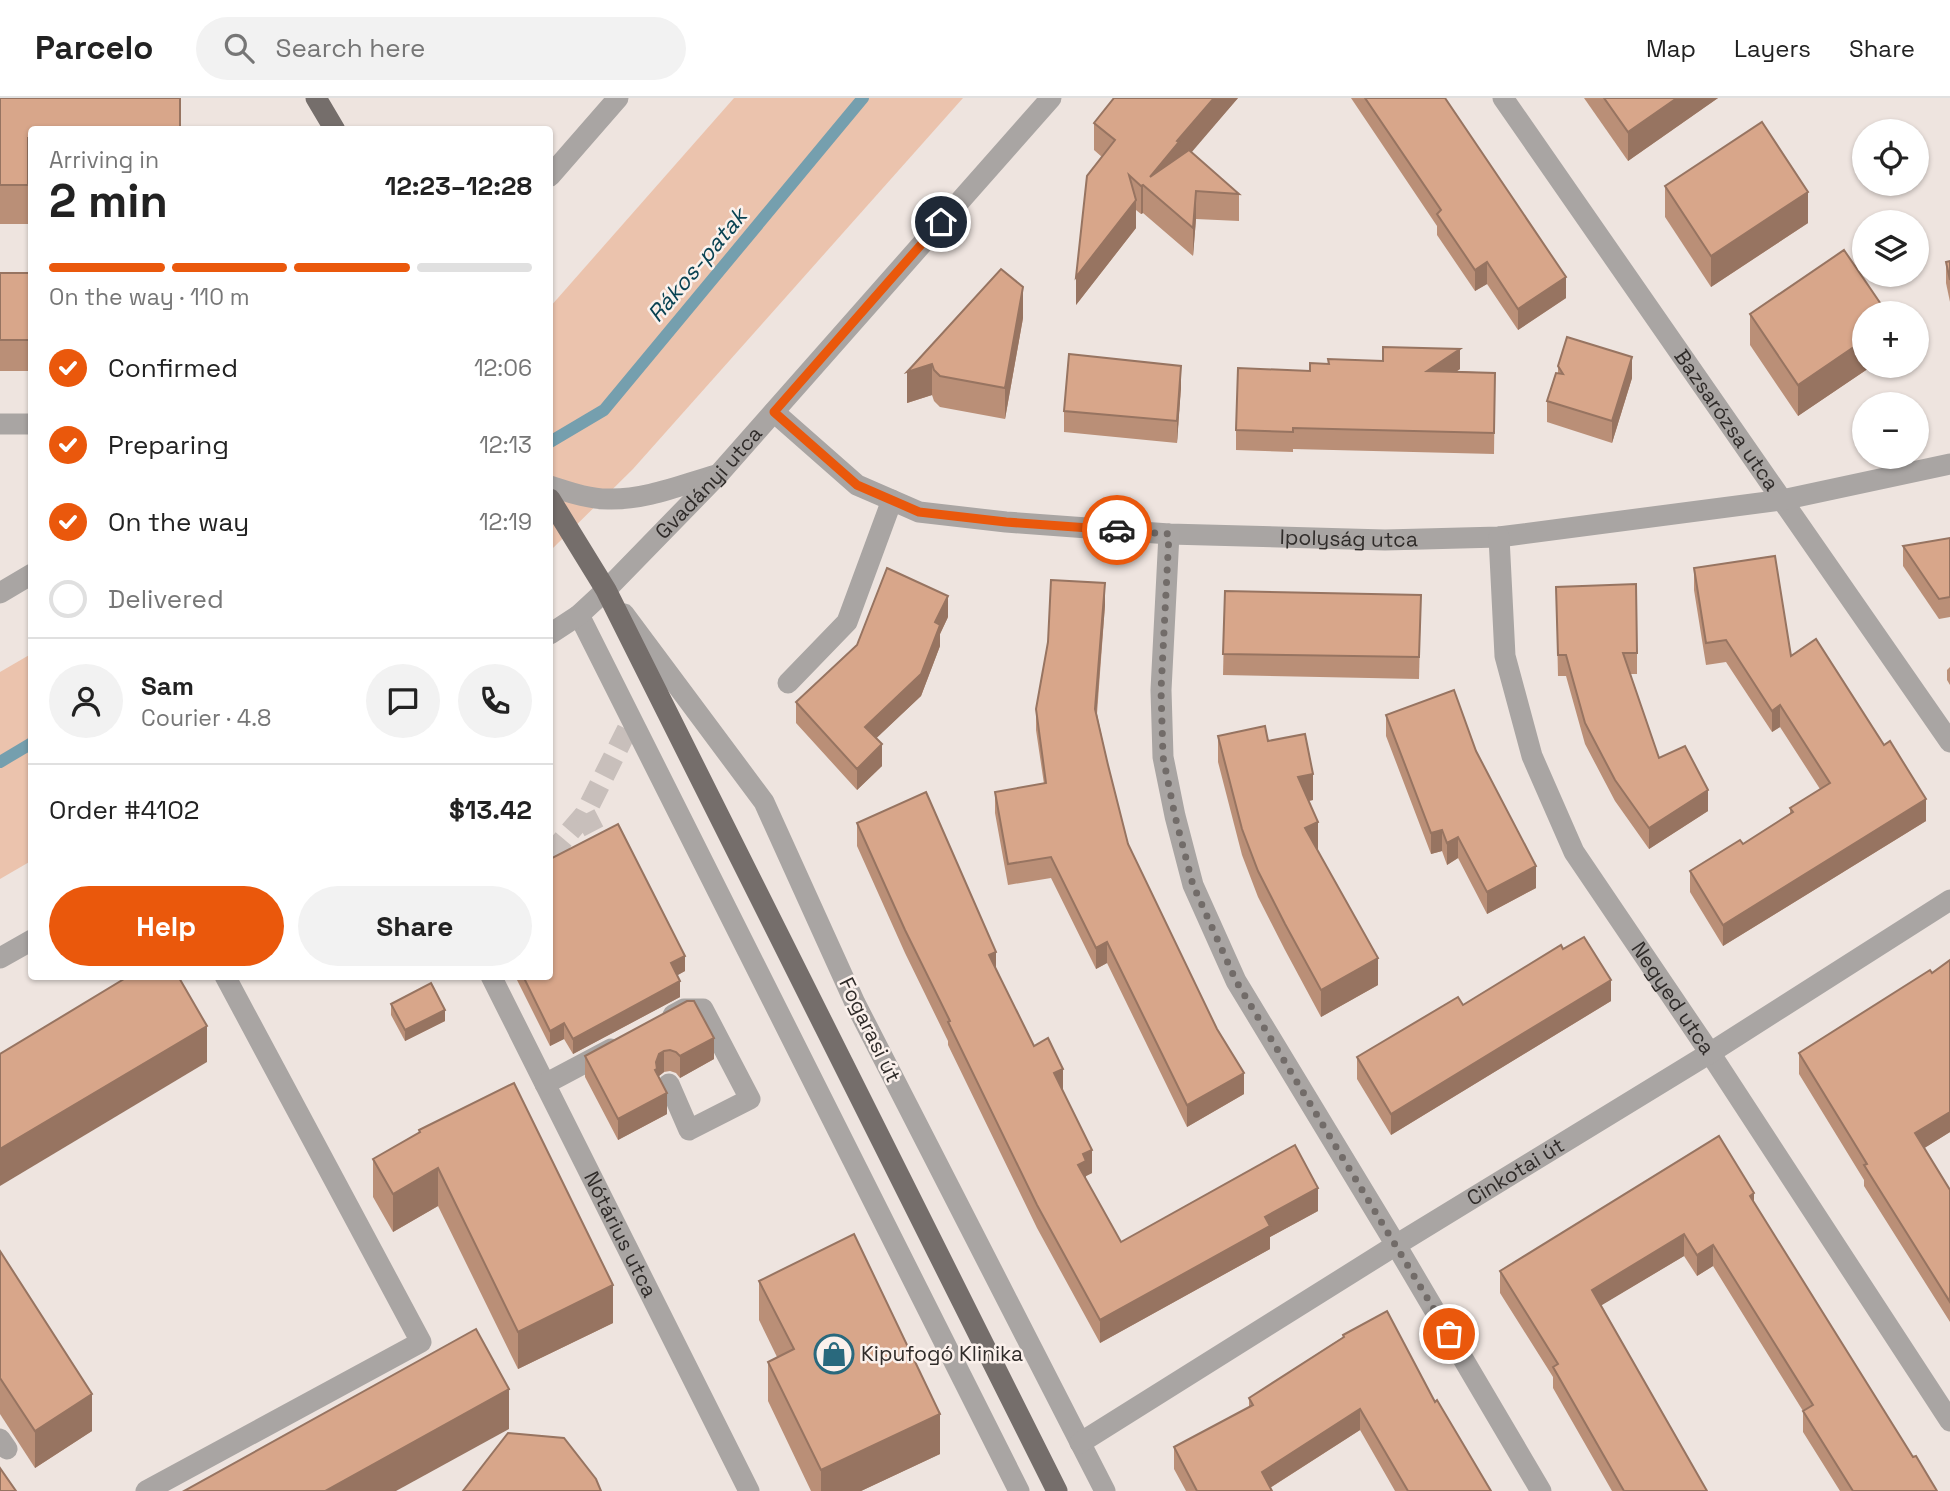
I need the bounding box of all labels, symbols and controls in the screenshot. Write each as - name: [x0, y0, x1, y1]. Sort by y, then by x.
- search box: [196, 17, 686, 80]
- text: Parcelo: [35, 27, 154, 69]
- icon: search: [220, 29, 258, 67]
- text: Search here: [276, 31, 425, 65]
- text: Map: [1646, 33, 1696, 64]
- text: Layers: [1734, 33, 1811, 64]
- text: Share: [1849, 33, 1915, 64]
- map controls: [1852, 119, 1929, 469]
- button: locate: [1852, 119, 1929, 196]
- text: Arriving in: [49, 145, 159, 175]
- text: 12:23–12:28: [385, 169, 532, 203]
- text: 2 min: [49, 172, 168, 230]
- pin: [911, 192, 971, 252]
- water label: Rákos-patak: [641, 200, 755, 328]
- icon: home: [922, 203, 960, 241]
- button: layers: [1852, 210, 1929, 287]
- text: On the way · 110 m: [49, 282, 250, 312]
- button: +: [1852, 301, 1929, 378]
- street label: Bazsarózsa utca: [1668, 344, 1785, 496]
- icon: check: [49, 349, 87, 387]
- text: Confirmed: [108, 351, 238, 385]
- text: 12:06: [474, 353, 532, 383]
- button: −: [1852, 392, 1929, 469]
- street label: Gvadányi utca: [649, 420, 768, 545]
- icon: check: [49, 426, 87, 464]
- text: Preparing: [108, 428, 229, 462]
- text: 12:13: [479, 430, 532, 460]
- courier: [1082, 495, 1152, 565]
- icon: check: [49, 503, 87, 541]
- text: On the way: [108, 505, 249, 539]
- text: 12:19: [479, 507, 532, 537]
- icon: car: [1098, 511, 1136, 549]
- street label: Ipolyság utca: [1279, 523, 1418, 553]
- text: Delivered: [108, 582, 224, 616]
- button: person: [49, 664, 123, 738]
- button: chat: [366, 664, 440, 738]
- button: phone: [458, 664, 532, 738]
- text: Sam: [141, 669, 194, 703]
- text: Courier · 4.8: [141, 703, 271, 733]
- text: Order #4102: [49, 793, 200, 827]
- text: $13.42: [449, 793, 532, 827]
- button: Help: [49, 886, 284, 966]
- button: Share: [298, 886, 532, 966]
- street label: Negyed utca: [1625, 936, 1721, 1060]
- street label: Fogarasi út: [833, 973, 907, 1087]
- street label: Cinkotai út: [1461, 1131, 1569, 1212]
- street label: Nótárius utca: [578, 1167, 664, 1302]
- pin: [1419, 1304, 1479, 1364]
- icon: bag: [1430, 1315, 1468, 1353]
- shop icon: Kipufogó Klinika: [813, 1333, 855, 1375]
- place label: Kipufogó Klinika: [861, 1340, 1023, 1367]

